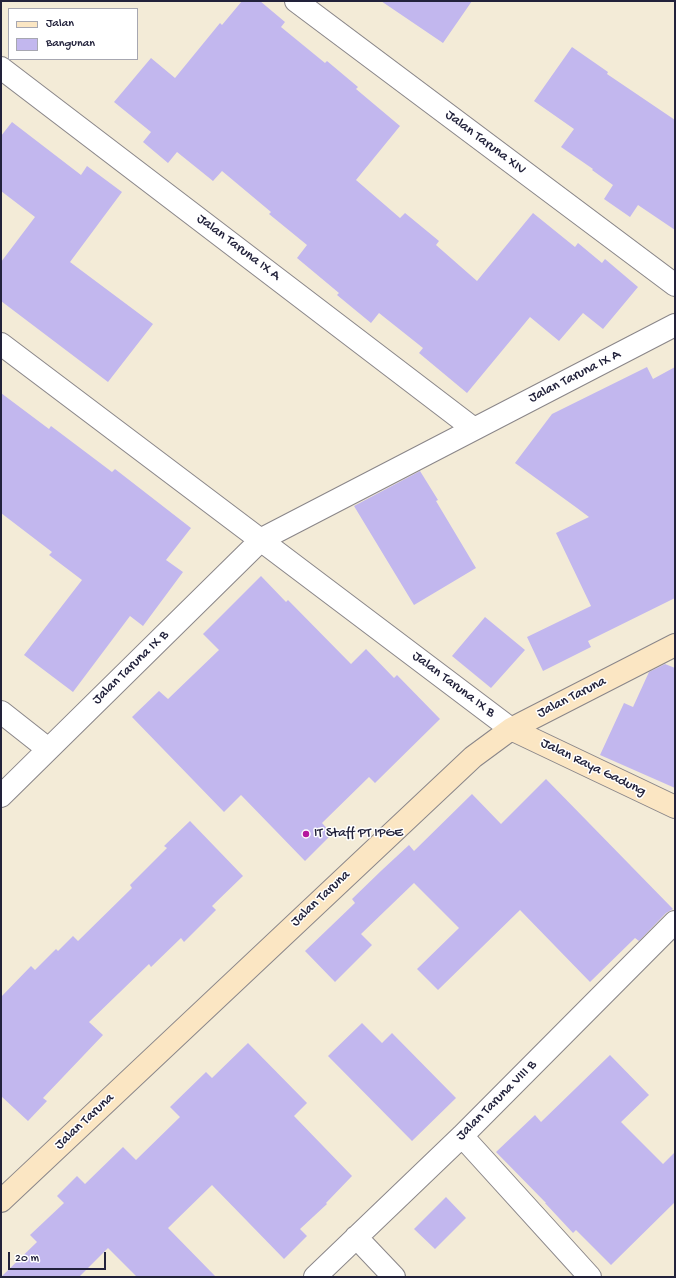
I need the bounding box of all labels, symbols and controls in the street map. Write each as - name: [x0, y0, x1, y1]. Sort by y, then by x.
- legend: [8, 8, 138, 60]
- text: Jalan: [46, 17, 74, 31]
- text: Bangunan: [46, 37, 95, 51]
- street label: Jalan Taruna XIV: [441, 107, 529, 179]
- street label: Jalan Taruna IX A: [193, 211, 283, 285]
- street label: Jalan Taruna IX A: [526, 347, 624, 407]
- street label: Jalan Taruna IX B: [89, 627, 173, 709]
- street label: Jalan Taruna IX B: [408, 648, 498, 722]
- street label: Jalan Taruna: [535, 673, 609, 723]
- street label: Jalan Raya Gadung: [538, 735, 648, 801]
- place label: IT Staff PT IPGE: [314, 826, 403, 842]
- marker: IT Staff PT IPGE: [301, 829, 311, 839]
- street label: Jalan Taruna: [288, 867, 354, 931]
- street label: Jalan Taruna VIII B: [453, 1057, 541, 1145]
- street label: Jalan Taruna: [52, 1090, 118, 1154]
- scale bar: [10, 1244, 108, 1270]
- text: 20 m: [15, 1252, 39, 1266]

